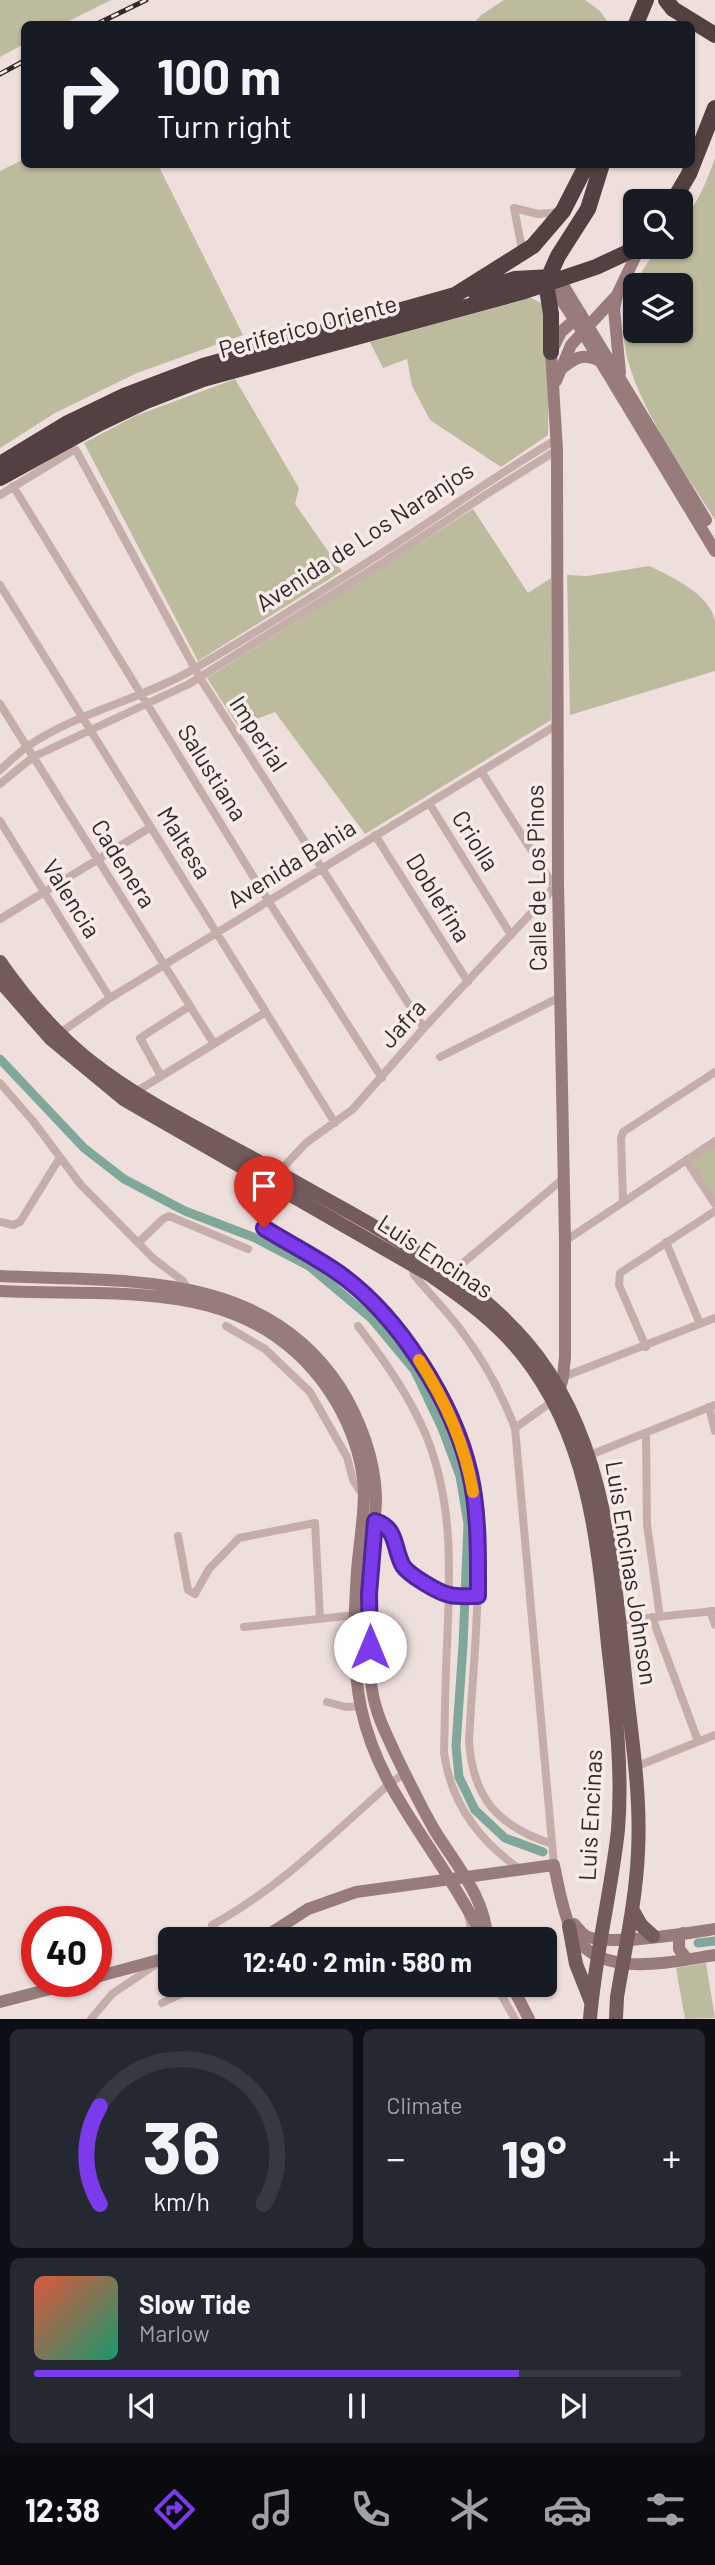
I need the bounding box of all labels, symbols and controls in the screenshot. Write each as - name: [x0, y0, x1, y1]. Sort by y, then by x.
- text: 100 m: [157, 46, 281, 105]
- icon: right: [42, 49, 133, 140]
- text: Turn right: [157, 106, 292, 144]
- map controls: [623, 189, 693, 343]
- button: search: [623, 189, 693, 259]
- button: layers: [623, 273, 693, 343]
- street label: Periferico Oriente: [215, 288, 400, 363]
- street label: Avenida de Los Naranjos: [250, 455, 478, 617]
- street label: Imperial: [224, 690, 294, 777]
- street label: Salustiana: [172, 719, 254, 826]
- street label: Calle de Los Pinos: [519, 784, 552, 972]
- street label: Maltesa: [152, 801, 219, 884]
- street label: Criolla: [447, 805, 506, 876]
- street label: Avenida Bahia: [222, 812, 361, 914]
- street label: Cadenera: [86, 814, 163, 913]
- street label: Doblefina: [401, 847, 478, 947]
- street label: Valencia: [37, 854, 108, 943]
- street label: Jafra: [373, 993, 431, 1053]
- pin: [234, 1156, 294, 1228]
- icon: arrive: [245, 1167, 283, 1205]
- street label: Luis Encinas: [373, 1208, 499, 1304]
- street label: Luis Encinas Johnson: [600, 1459, 665, 1687]
- position arrow: [333, 1610, 407, 1684]
- street label: Luis Encinas: [572, 1748, 607, 1881]
- speed limit sign: 40: [21, 1906, 112, 1997]
- text: 12:40 · 2 min · 580 m: [243, 1946, 472, 1977]
- text: Climate: [387, 2091, 463, 2119]
- text: 36: [142, 2102, 220, 2190]
- text: 19°: [501, 2126, 567, 2188]
- text: −: [387, 2134, 406, 2180]
- text: +: [662, 2134, 681, 2180]
- text: km/h: [153, 2186, 210, 2216]
- text: Slow Tide: [139, 2288, 251, 2319]
- text: Marlow: [139, 2319, 210, 2347]
- icon: previous: [123, 2387, 161, 2425]
- icon: pause: [338, 2387, 376, 2425]
- icon: next: [554, 2387, 592, 2425]
- icon: directions: [150, 2485, 199, 2534]
- icon: music: [248, 2485, 297, 2534]
- icon: phone: [346, 2485, 395, 2534]
- icon: climate: [445, 2485, 494, 2534]
- icon: car: [543, 2485, 592, 2534]
- icon: filters: [641, 2485, 690, 2534]
- text: 12:38: [25, 2490, 100, 2528]

